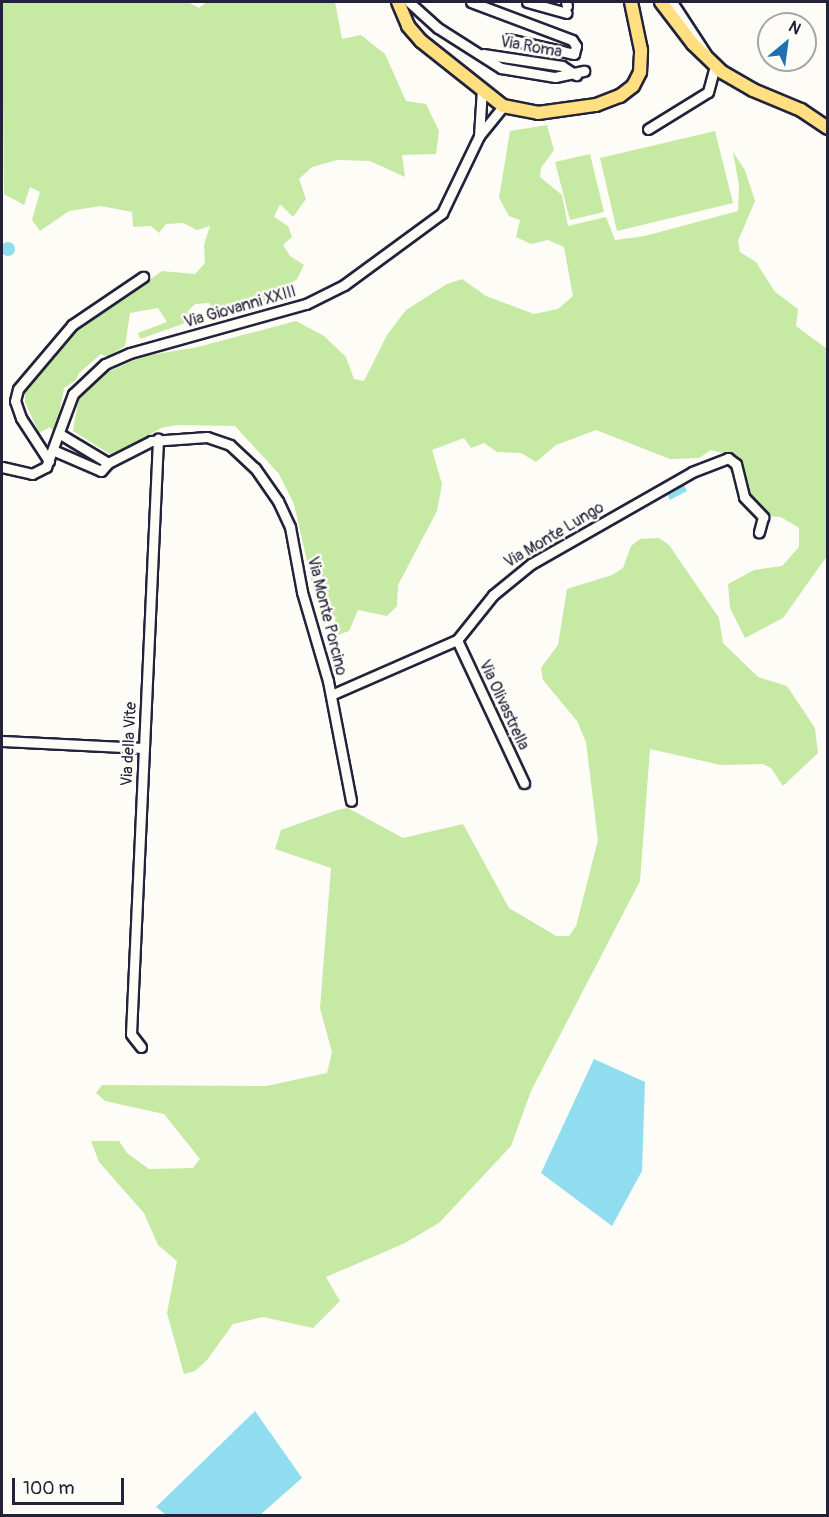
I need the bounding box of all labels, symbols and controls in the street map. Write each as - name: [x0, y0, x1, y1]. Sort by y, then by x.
- north arrow: [757, 12, 817, 72]
- text: N: [785, 17, 804, 39]
- street label: Via Roma: [499, 32, 563, 62]
- street label: Via Giovanni XXIII: [182, 282, 298, 332]
- street label: Via Monte Lungo: [501, 498, 607, 572]
- street label: Via Monte Porcino: [303, 555, 351, 677]
- street label: Via Olivastrella: [475, 657, 533, 753]
- street label: Via della Vite: [117, 701, 141, 787]
- scale bar: [15, 1466, 128, 1504]
- text: 100 m: [23, 1477, 75, 1500]

